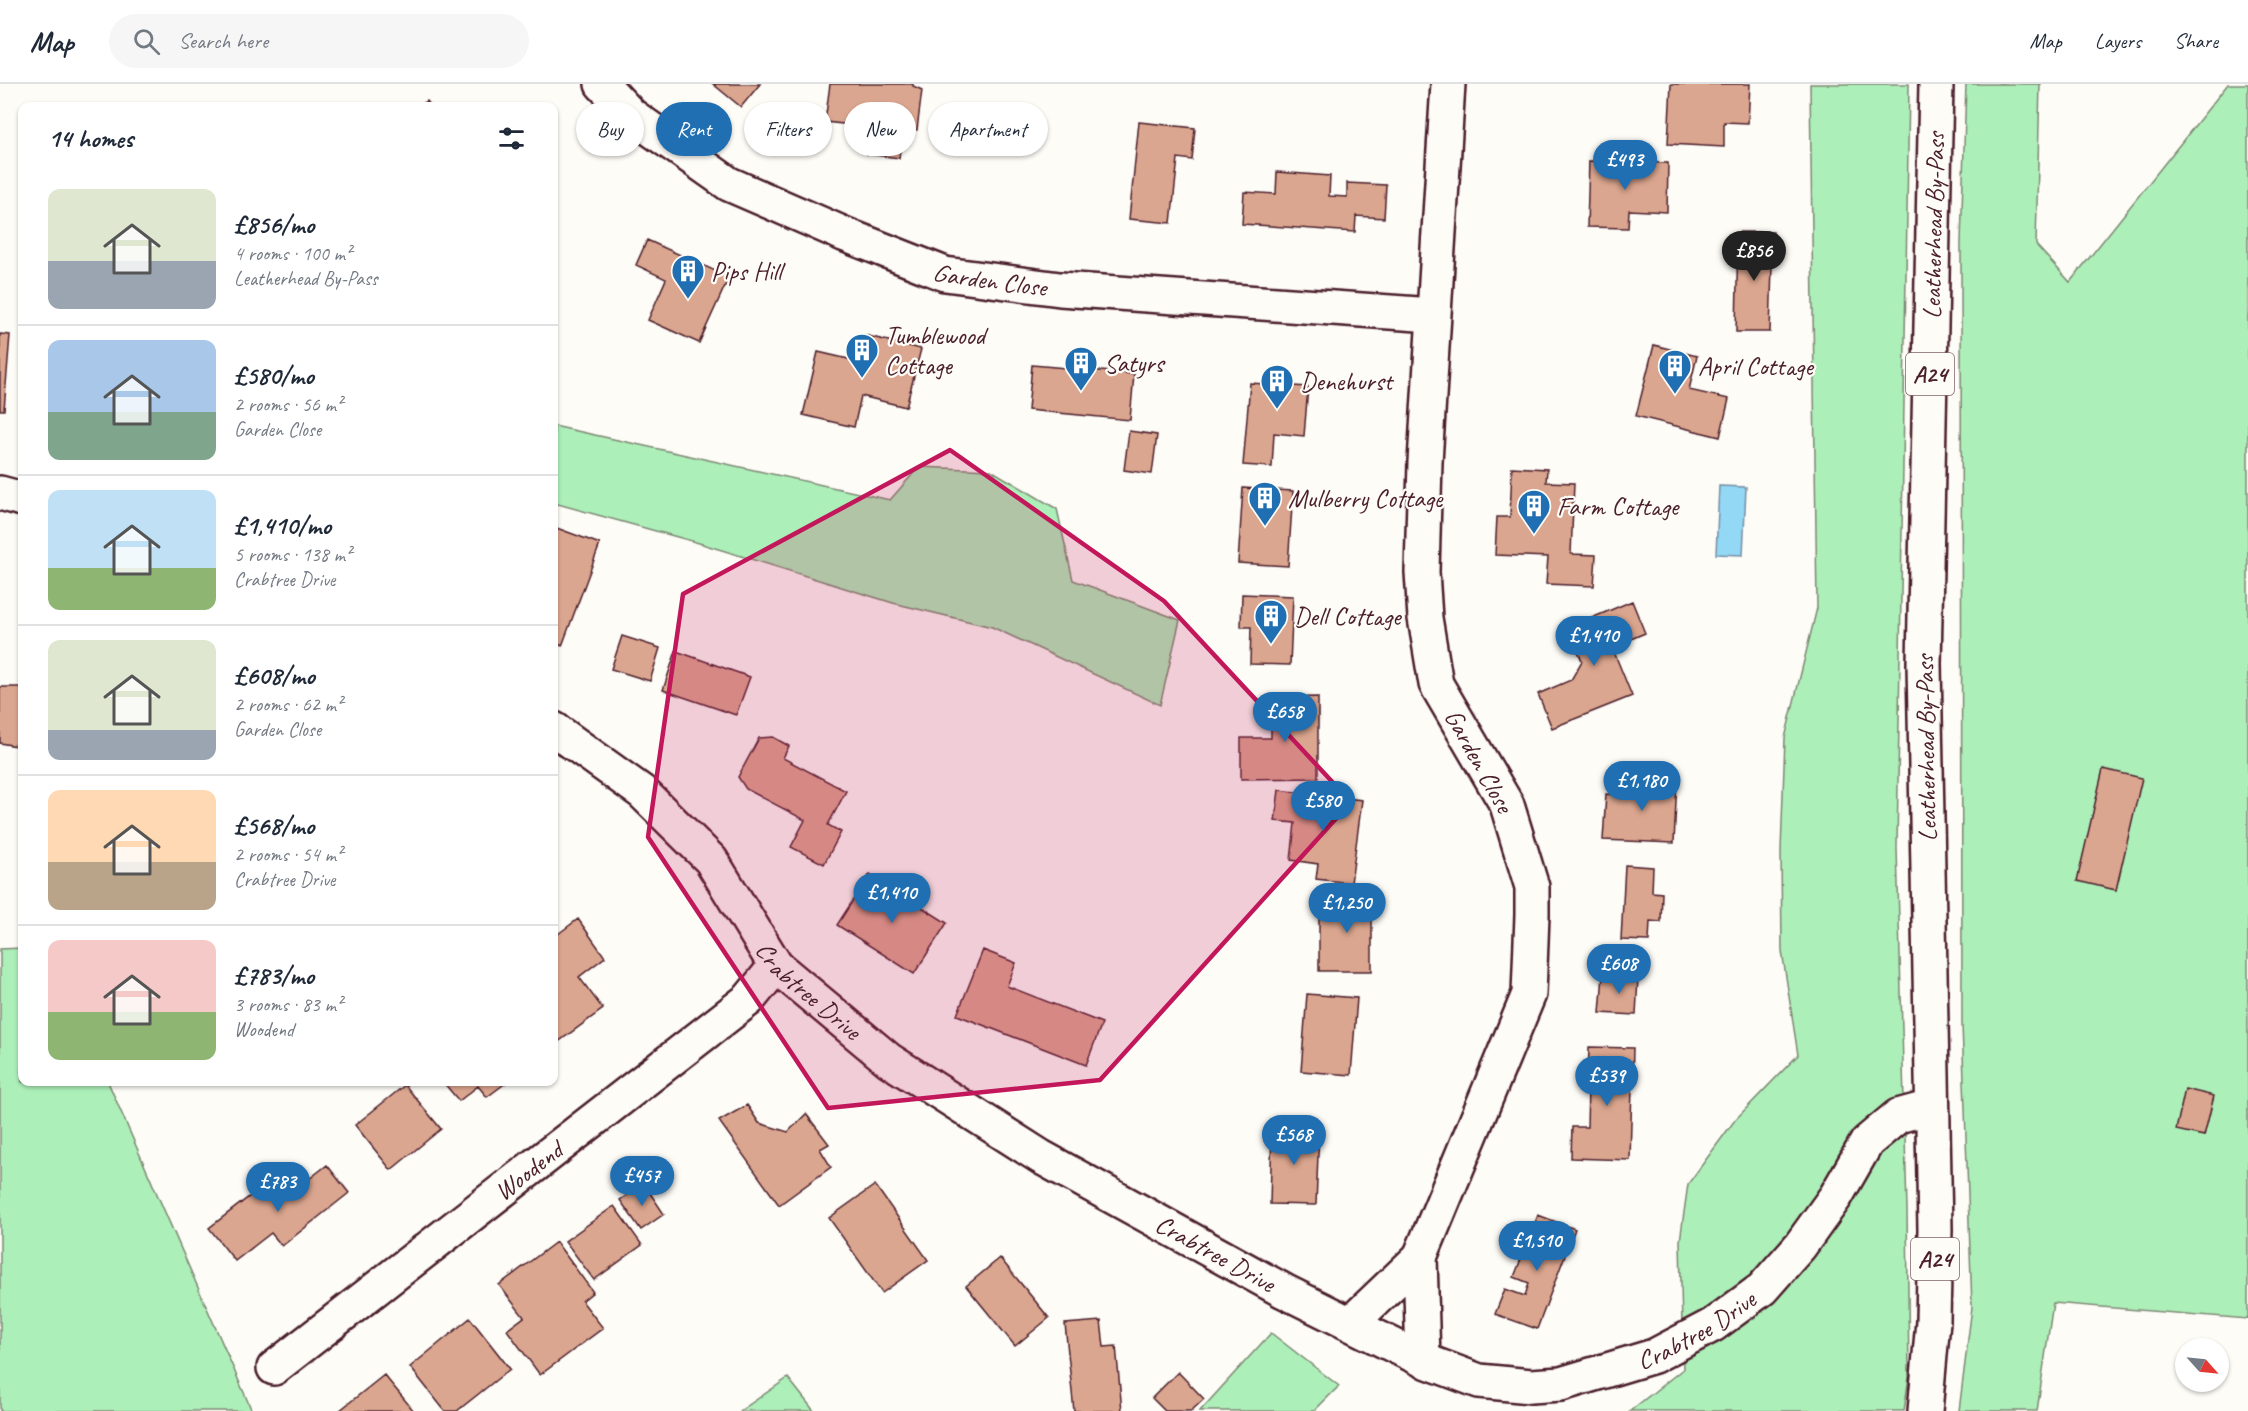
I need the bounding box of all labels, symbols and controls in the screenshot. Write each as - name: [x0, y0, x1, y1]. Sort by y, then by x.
- search box: [109, 14, 529, 68]
- text: Map: [30, 24, 73, 59]
- icon: search: [130, 25, 163, 58]
- text: Search here: [178, 27, 268, 55]
- text: Map: [2029, 28, 2062, 54]
- text: Layers: [2095, 28, 2141, 54]
- text: Share: [2174, 28, 2218, 54]
- chip: Buy: [576, 102, 644, 156]
- chip: Rent: [656, 102, 732, 156]
- chip: Filters: [744, 102, 832, 156]
- chip: New: [844, 102, 916, 156]
- chip: Apartment: [928, 102, 1048, 156]
- text: 14 homes: [48, 122, 133, 155]
- icon: filters: [495, 122, 528, 155]
- street label: Leatherhead By-Pass: [1915, 130, 1952, 319]
- pin: £493: [1589, 140, 1661, 191]
- text: £493: [1607, 147, 1643, 172]
- text: £856/mo: [234, 208, 314, 241]
- icon: home: [96, 213, 168, 285]
- pin: £856: [1718, 231, 1790, 282]
- text: £856: [1736, 238, 1772, 263]
- text: 4 rooms · 100 m²: [234, 241, 351, 266]
- building icon: Pips Hill: [670, 253, 706, 300]
- place label: Pips Hill: [711, 255, 786, 288]
- street label: Garden Close: [929, 255, 1051, 304]
- text: Leatherhead By-Pass: [234, 266, 378, 291]
- place label: Tumblewood Cottage: [885, 319, 989, 382]
- building icon: Tumblewood Cottage: [844, 332, 880, 379]
- building icon: Satyrs: [1063, 345, 1099, 392]
- place label: Satyrs: [1104, 347, 1166, 380]
- building icon: April Cottage: [1657, 348, 1693, 395]
- place label: April Cottage: [1698, 350, 1815, 383]
- road number: A24: [1906, 353, 1954, 395]
- text: £580/mo: [234, 359, 314, 392]
- building icon: Denehurst: [1259, 363, 1295, 410]
- icon: home: [96, 364, 168, 436]
- place label: Denehurst: [1300, 365, 1395, 398]
- text: 2 rooms · 56 m²: [234, 392, 342, 417]
- text: Garden Close: [234, 417, 321, 442]
- building icon: Mulberry Cottage: [1247, 480, 1283, 527]
- place label: Mulberry Cottage: [1288, 482, 1444, 515]
- building icon: Farm Cottage: [1516, 488, 1552, 535]
- place label: Farm Cottage: [1557, 490, 1681, 523]
- text: £1,410/mo: [234, 509, 331, 542]
- icon: home: [96, 514, 168, 586]
- text: 5 rooms · 138 m²: [234, 542, 351, 567]
- text: Crabtree Drive: [234, 567, 335, 592]
- building icon: Dell Cottage: [1253, 598, 1289, 645]
- place label: Dell Cottage: [1294, 600, 1403, 633]
- pin: £1,410: [1545, 616, 1643, 667]
- text: £1,410: [1570, 623, 1618, 648]
- street label: Leatherhead By-Pass: [1908, 652, 1944, 842]
- text: £608/mo: [234, 659, 315, 692]
- icon: home: [96, 664, 168, 736]
- text: 2 rooms · 62 m²: [234, 692, 342, 717]
- pin: £658: [1249, 692, 1321, 743]
- text: £658: [1267, 699, 1303, 724]
- street label: Garden Close: [1437, 703, 1522, 821]
- text: Garden Close: [234, 717, 321, 742]
- pin: £1,180: [1593, 761, 1691, 812]
- text: £1,180: [1618, 768, 1666, 793]
- pin: £580: [1287, 781, 1359, 832]
- text: £580: [1305, 788, 1341, 813]
- text: £568/mo: [234, 809, 314, 842]
- icon: home: [96, 814, 168, 886]
- text: 2 rooms · 54 m²: [234, 842, 342, 867]
- text: Crabtree Drive: [234, 867, 335, 892]
- pin: £1,410: [843, 873, 941, 924]
- text: £1,410: [868, 880, 916, 905]
- pin: £1,250: [1298, 883, 1396, 934]
- text: £1,250: [1323, 890, 1371, 915]
- street label: Crabtree Drive: [749, 936, 870, 1048]
- pin: £608: [1583, 944, 1655, 995]
- text: £608: [1601, 951, 1637, 976]
- text: £783/mo: [234, 959, 314, 992]
- icon: home: [96, 964, 168, 1036]
- text: 3 rooms · 83 m²: [234, 992, 342, 1017]
- text: Woodend: [234, 1017, 294, 1042]
- pin: £539: [1571, 1056, 1643, 1107]
- text: £539: [1589, 1063, 1625, 1088]
- pin: £568: [1258, 1115, 1330, 1166]
- text: £568: [1276, 1122, 1312, 1147]
- street label: Woodend: [487, 1131, 572, 1207]
- pin: £457: [606, 1156, 678, 1207]
- pin: £783: [242, 1162, 314, 1213]
- text: £457: [624, 1163, 660, 1188]
- text: £783: [260, 1169, 296, 1194]
- street label: Crabtree Drive: [1150, 1207, 1282, 1300]
- pin: £1,510: [1488, 1221, 1586, 1272]
- text: £1,510: [1513, 1228, 1561, 1253]
- road number: A24: [1911, 1238, 1959, 1280]
- street label: Crabtree Drive: [1633, 1282, 1763, 1377]
- north arrow: [2175, 1338, 2229, 1392]
- map controls: [2175, 1338, 2229, 1392]

